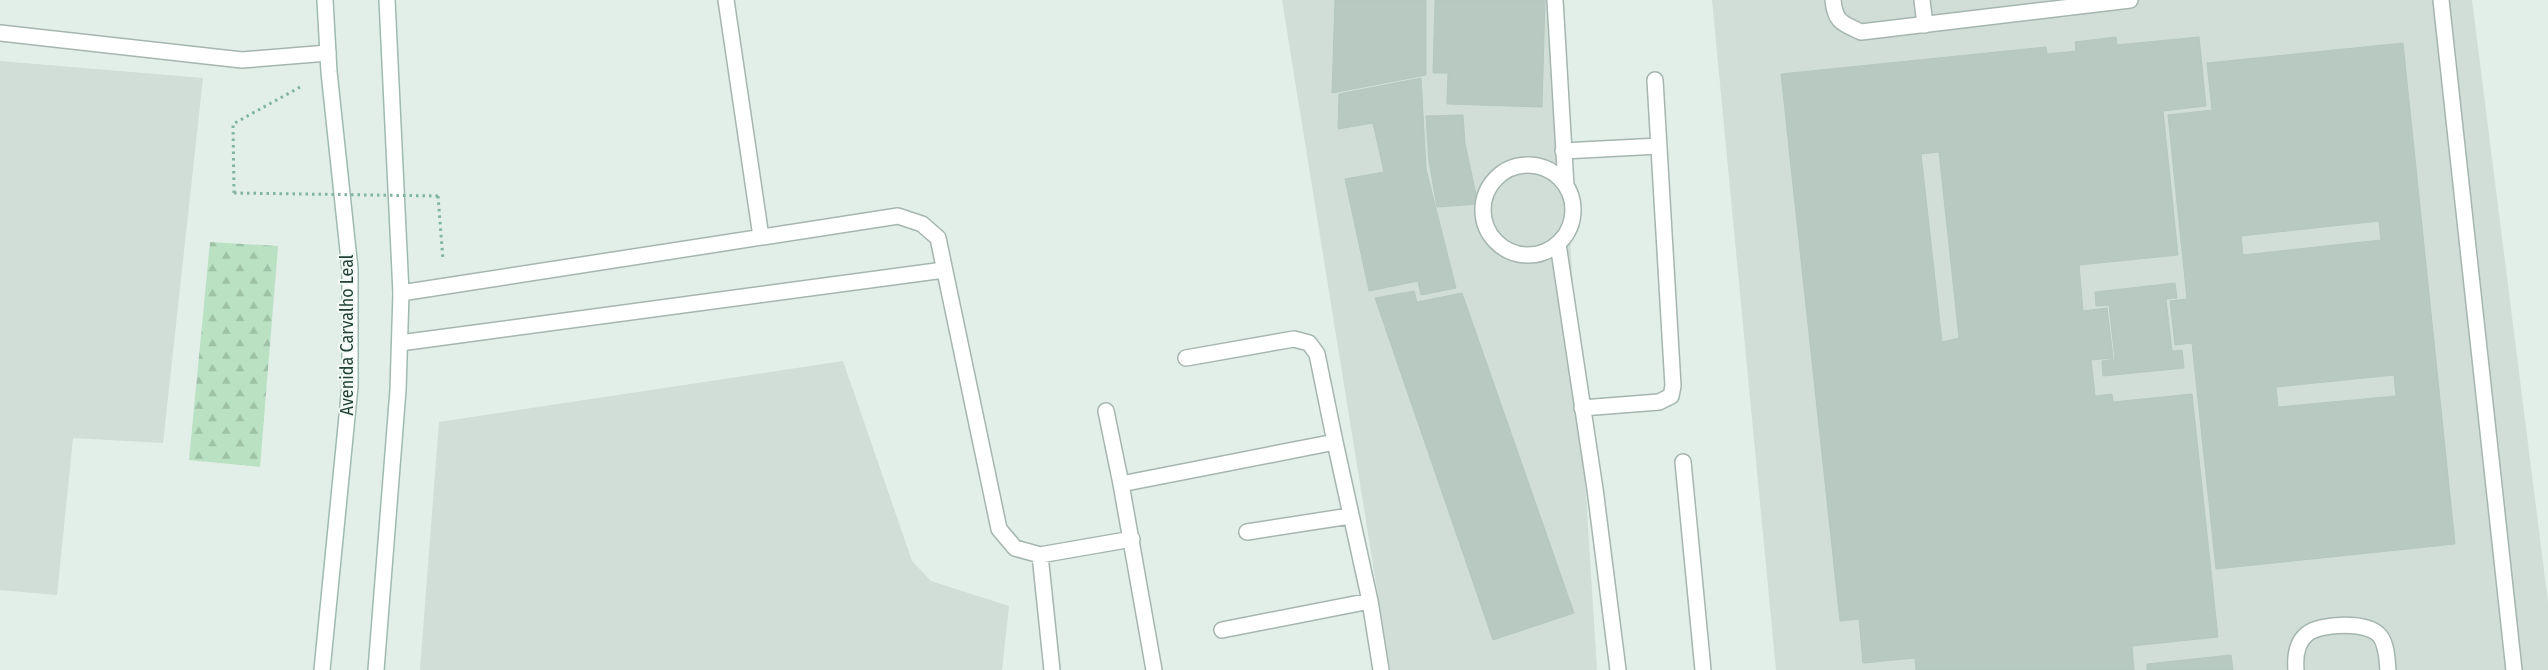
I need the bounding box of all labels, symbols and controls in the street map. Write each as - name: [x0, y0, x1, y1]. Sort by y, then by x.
- street label: Avenida Carvalho Leal: [336, 254, 358, 416]

